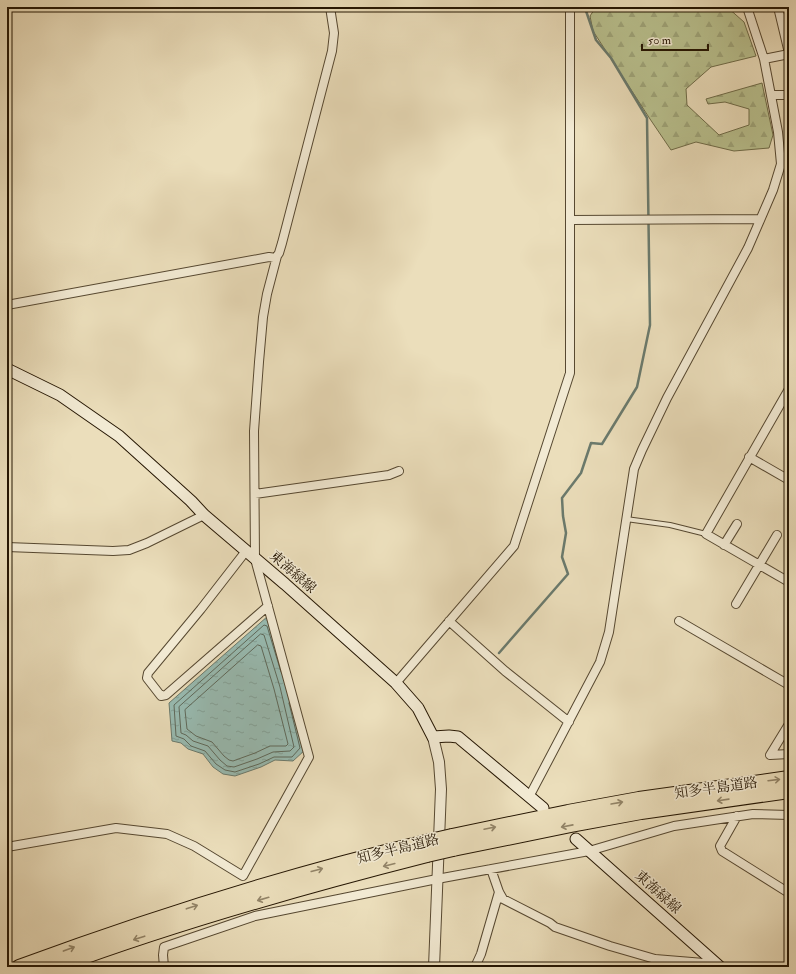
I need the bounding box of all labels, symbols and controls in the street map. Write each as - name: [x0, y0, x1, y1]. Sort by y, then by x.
- scale bar: [642, 26, 708, 52]
- text: 50 m: [648, 33, 672, 48]
- street label: 東海緑線: [266, 547, 320, 597]
- street label: 知多半島道路: [673, 774, 759, 802]
- one-way arrow: [767, 776, 780, 784]
- one-way arrow: [717, 796, 730, 804]
- one-way arrow: [610, 799, 623, 807]
- one-way arrow: [561, 822, 574, 830]
- one-way arrow: [483, 823, 496, 831]
- street label: 知多半島道路: [355, 831, 441, 867]
- one-way arrow: [383, 861, 396, 869]
- one-way arrow: [310, 866, 323, 873]
- street label: 東海緑線: [632, 867, 684, 917]
- one-way arrow: [257, 895, 270, 903]
- one-way arrow: [185, 903, 198, 910]
- one-way arrow: [134, 934, 146, 942]
- one-way arrow: [62, 944, 74, 952]

